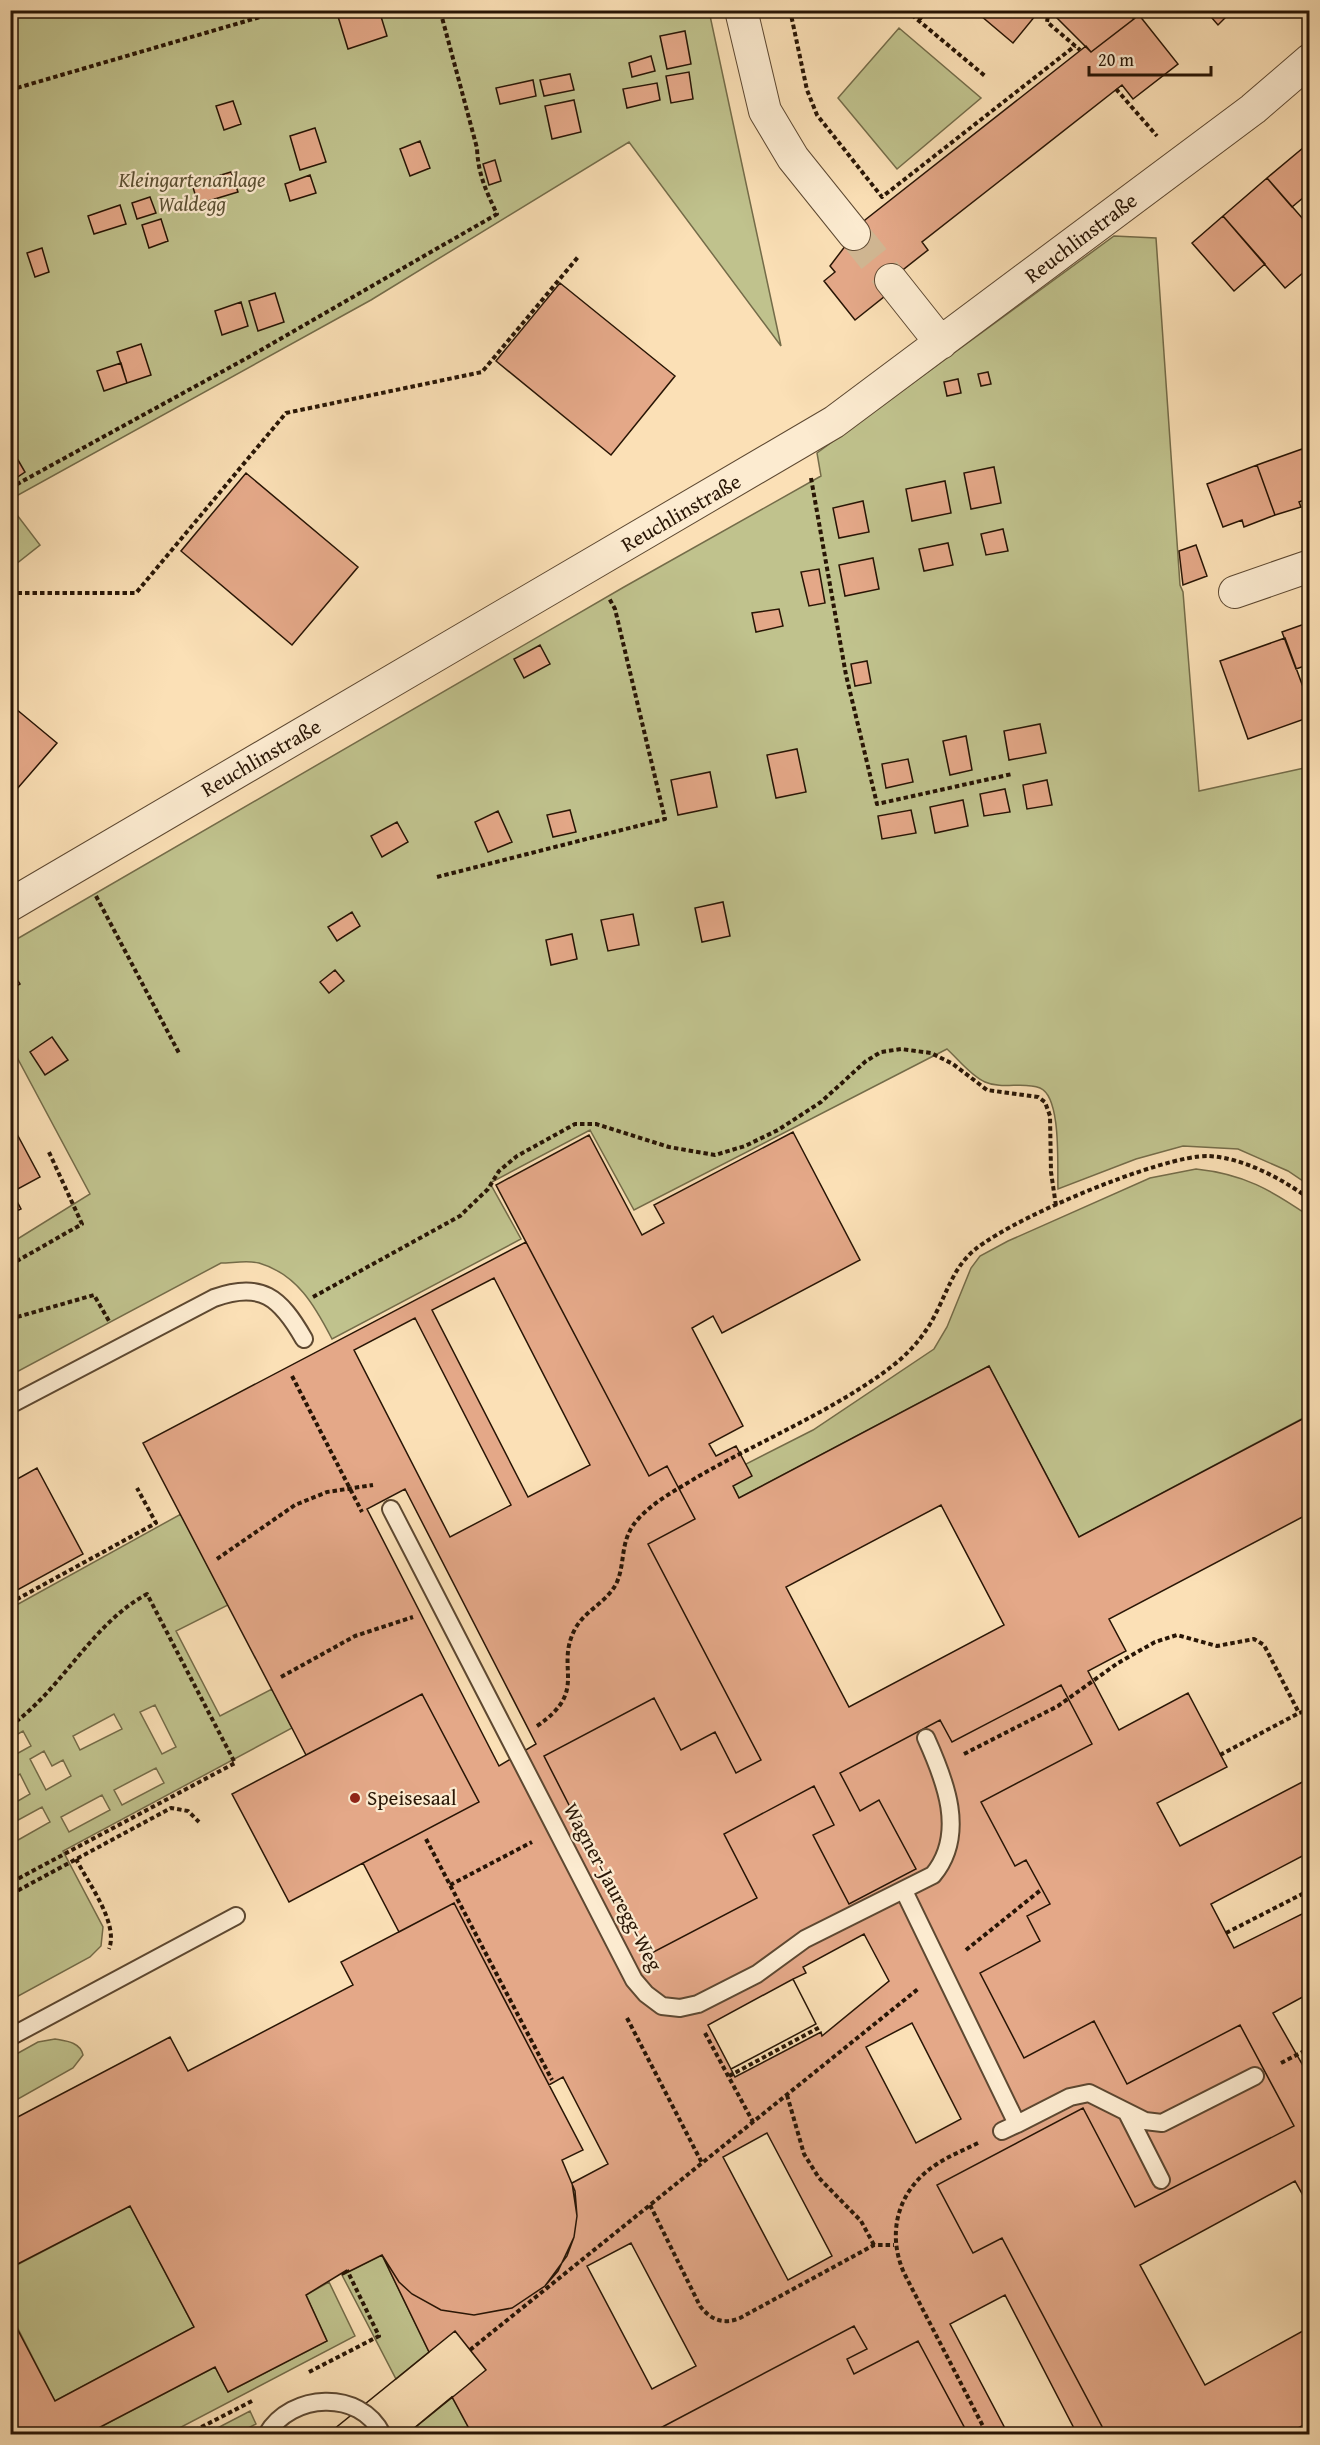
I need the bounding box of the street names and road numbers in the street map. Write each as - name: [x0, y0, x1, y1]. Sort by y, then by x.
- street label: Reuchlinstraße: [1018, 185, 1144, 290]
- street label: Reuchlinstraße: [615, 466, 747, 559]
- street label: Reuchlinstraße: [195, 711, 327, 804]
- street label: Wagner-Jauregg-Weg: [556, 1797, 671, 1977]

